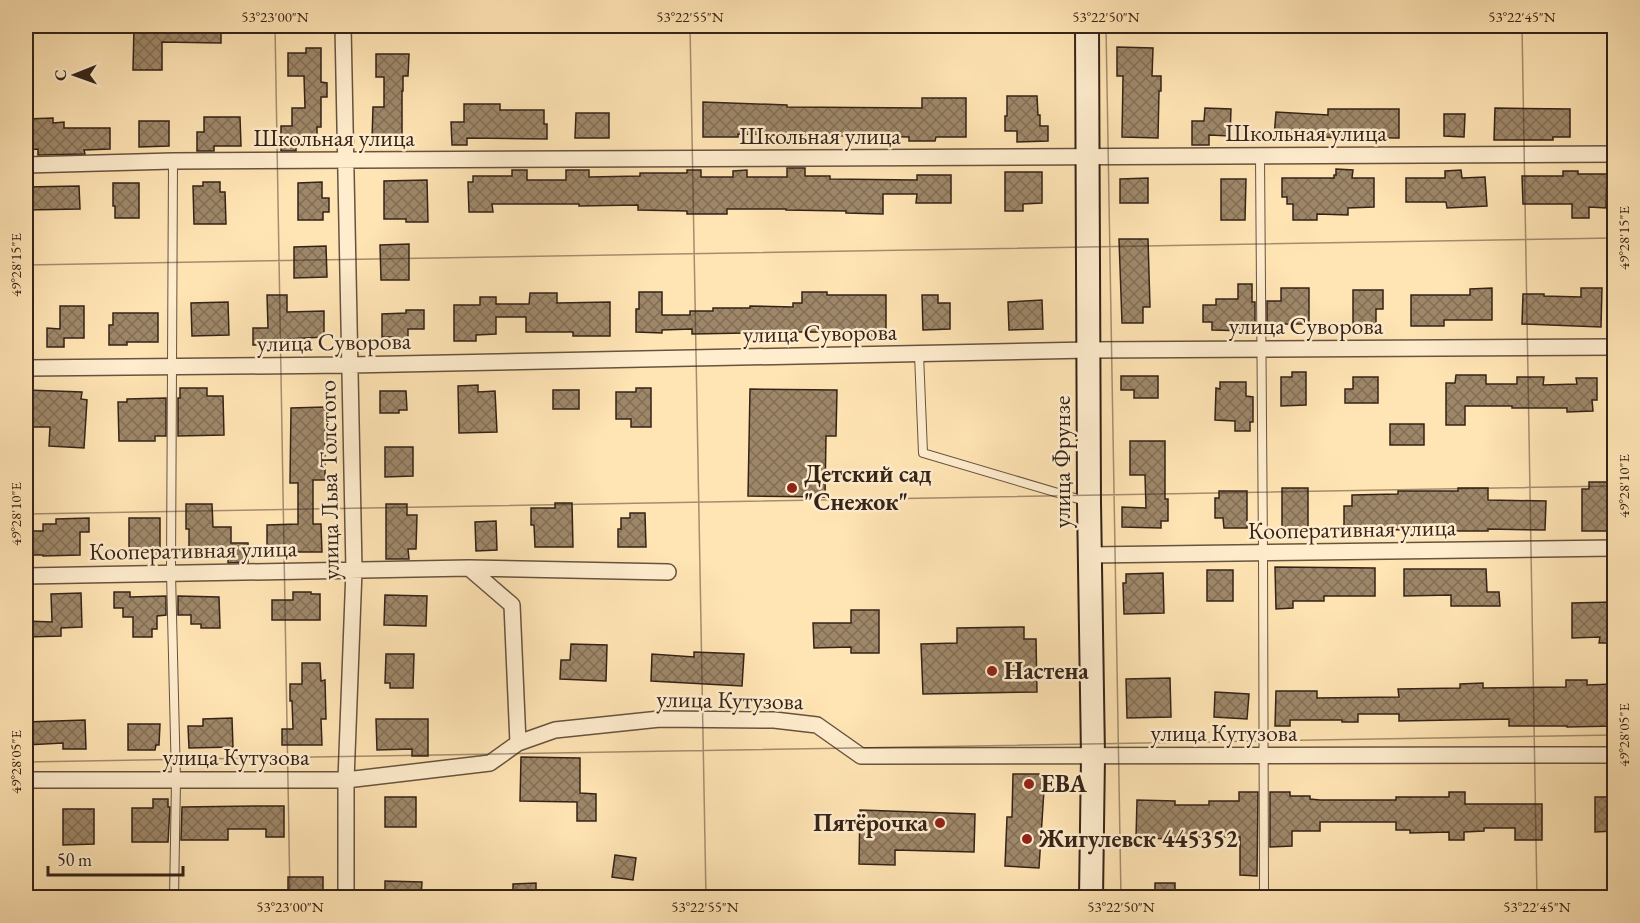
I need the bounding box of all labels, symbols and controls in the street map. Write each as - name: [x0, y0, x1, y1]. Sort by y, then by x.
- text: 53°23'00"N: [241, 7, 309, 26]
- text: 53°22'55"N: [656, 7, 724, 26]
- text: 53°22'50"N: [1072, 7, 1140, 26]
- text: 53°22'45"N: [1488, 7, 1556, 26]
- north arrow: [45, 45, 105, 105]
- text: С: [50, 69, 71, 81]
- street label: Школьная улица: [1225, 117, 1387, 148]
- street label: Школьная улица: [739, 120, 901, 151]
- street label: Школьная улица: [253, 122, 415, 153]
- text: 49°28'15"E: [1614, 205, 1633, 270]
- text: 49°28'15"E: [6, 232, 25, 297]
- street label: улица Суворова: [1229, 310, 1384, 341]
- street label: улица Суворова: [742, 316, 898, 349]
- street label: улица Суворова: [256, 325, 412, 358]
- street label: улица Льва Толстого: [311, 380, 346, 580]
- street label: улица Фрунзе: [1046, 396, 1077, 528]
- text: 49°28'10"E: [1614, 453, 1633, 518]
- place label: Детский сад "Снежок": [804, 458, 932, 517]
- text: 49°28'10"E: [6, 481, 25, 546]
- marker: Детский сад "Снежок": [785, 481, 799, 495]
- street label: Кооперативная улица: [1248, 511, 1457, 546]
- street label: Кооперативная улица: [89, 532, 298, 567]
- place label: Настена: [1004, 655, 1089, 686]
- marker: Настена: [985, 664, 999, 678]
- street label: улица Кутузова: [656, 683, 804, 716]
- text: 49°28'05"E: [1614, 702, 1633, 767]
- street label: улица Кутузова: [1150, 717, 1298, 748]
- text: 49°28'05"E: [6, 729, 25, 794]
- street label: улица Кутузова: [162, 741, 310, 772]
- place label: ЕВА: [1041, 768, 1087, 799]
- marker: ЕВА: [1022, 777, 1036, 791]
- place label: Пятёрочка: [813, 807, 928, 838]
- marker: Пятёрочка: [933, 816, 947, 830]
- place label: Жигулевск 445352: [1038, 823, 1238, 855]
- marker: Жигулевск 445352: [1020, 832, 1034, 846]
- scale bar: [48, 839, 183, 877]
- text: 50 m: [57, 848, 92, 871]
- text: 53°23'00"N: [256, 897, 324, 916]
- text: 53°22'55"N: [671, 897, 739, 916]
- text: 53°22'50"N: [1087, 897, 1155, 916]
- text: 53°22'45"N: [1503, 897, 1571, 916]

